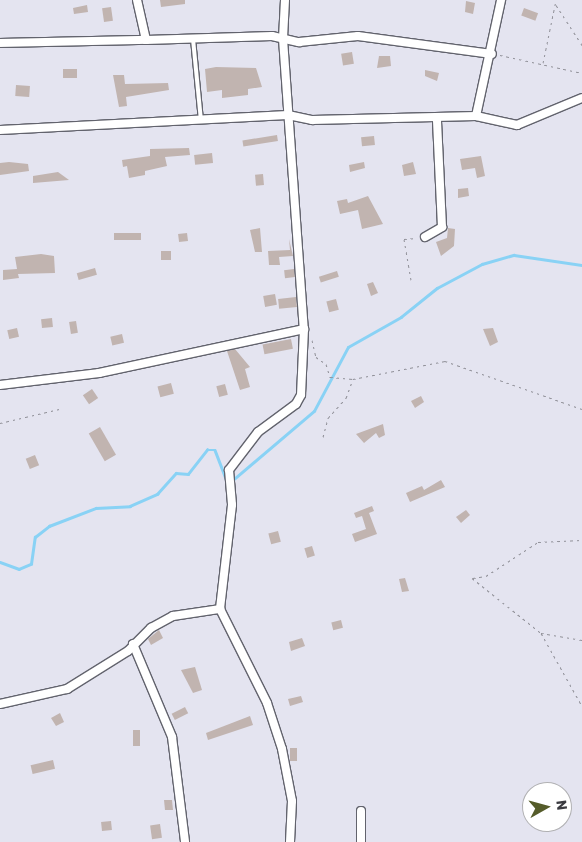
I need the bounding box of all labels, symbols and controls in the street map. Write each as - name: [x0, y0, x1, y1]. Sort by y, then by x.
- north arrow: [522, 782, 572, 832]
- text: N: [552, 799, 570, 811]

